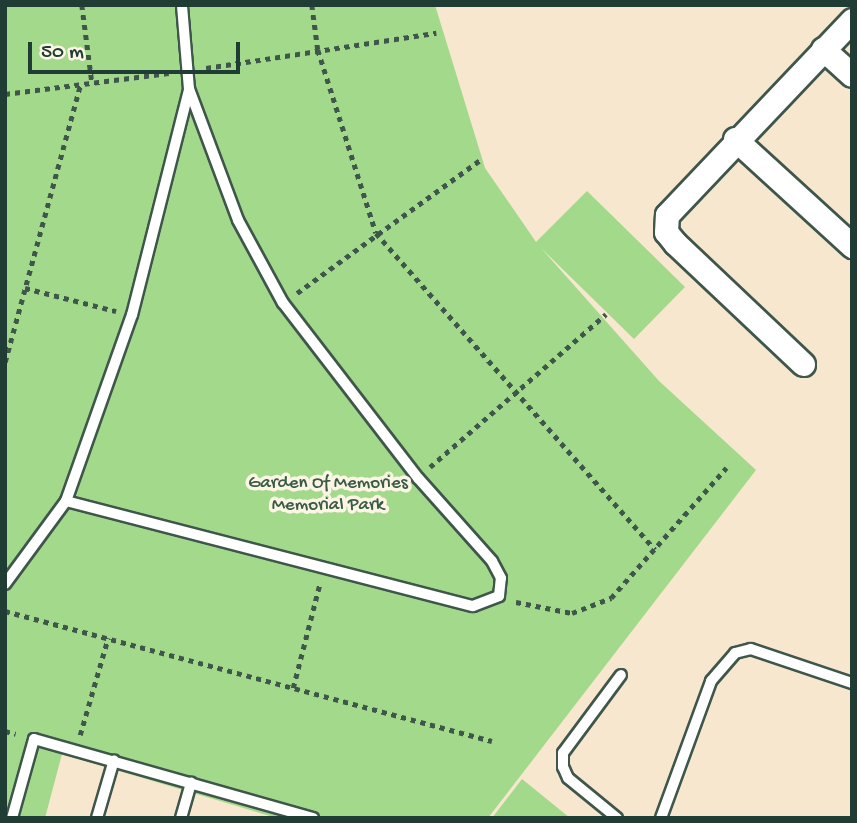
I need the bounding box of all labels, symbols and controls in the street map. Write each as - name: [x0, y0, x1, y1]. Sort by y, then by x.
- scale bar: [32, 28, 243, 72]
- text: 50 m: [41, 41, 84, 66]
- park label: Garden Of Memories Memorial Park: [248, 473, 408, 517]

